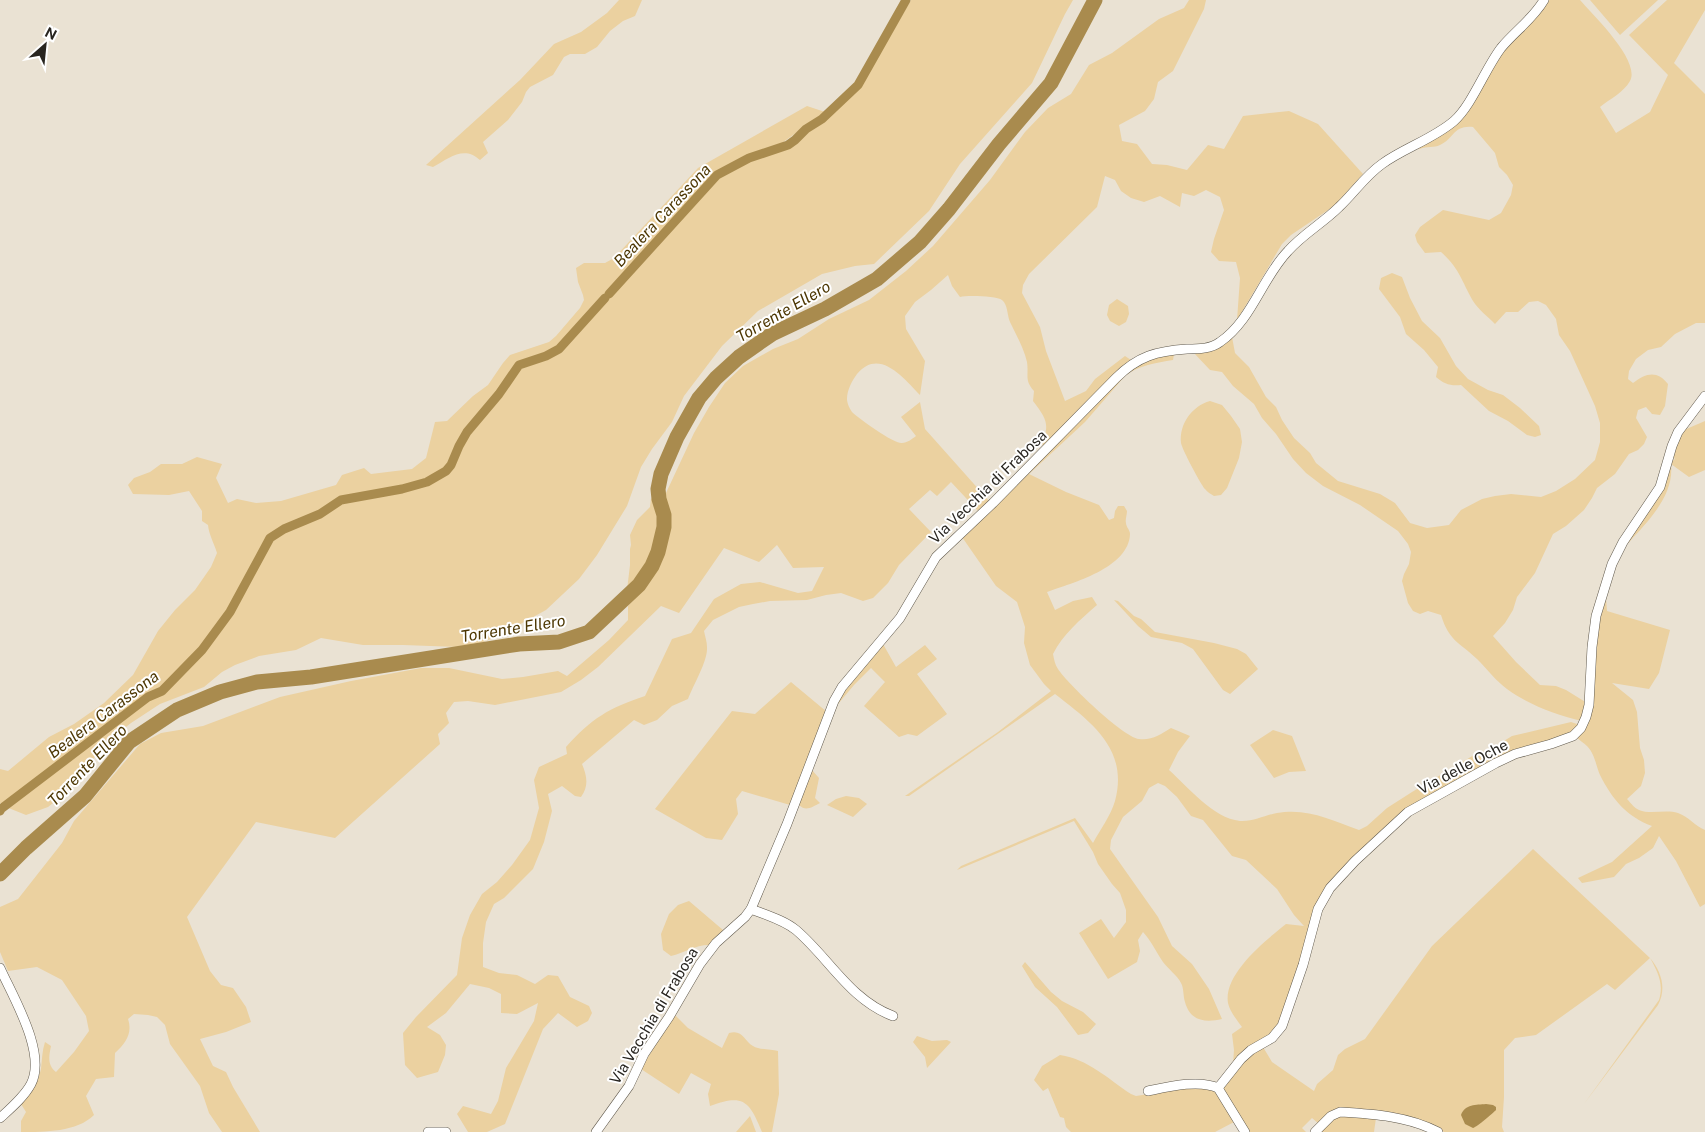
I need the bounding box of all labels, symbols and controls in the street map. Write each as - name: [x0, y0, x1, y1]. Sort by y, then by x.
- north arrow: [20, 20, 70, 70]
- text: N: [42, 24, 59, 43]
- water label: Bealera Carassona: [610, 160, 715, 271]
- water label: Torrente Ellero: [733, 277, 834, 346]
- street label: Via Vecchia di Frabosa: [926, 426, 1050, 547]
- water label: Torrente Ellero: [459, 611, 567, 646]
- water label: Bealera Carassona: [44, 667, 162, 762]
- water label: Torrente Ellero: [44, 720, 131, 810]
- street label: Via delle Oche: [1415, 736, 1511, 797]
- street label: Via Vecchia di Frabosa: [606, 944, 701, 1087]

